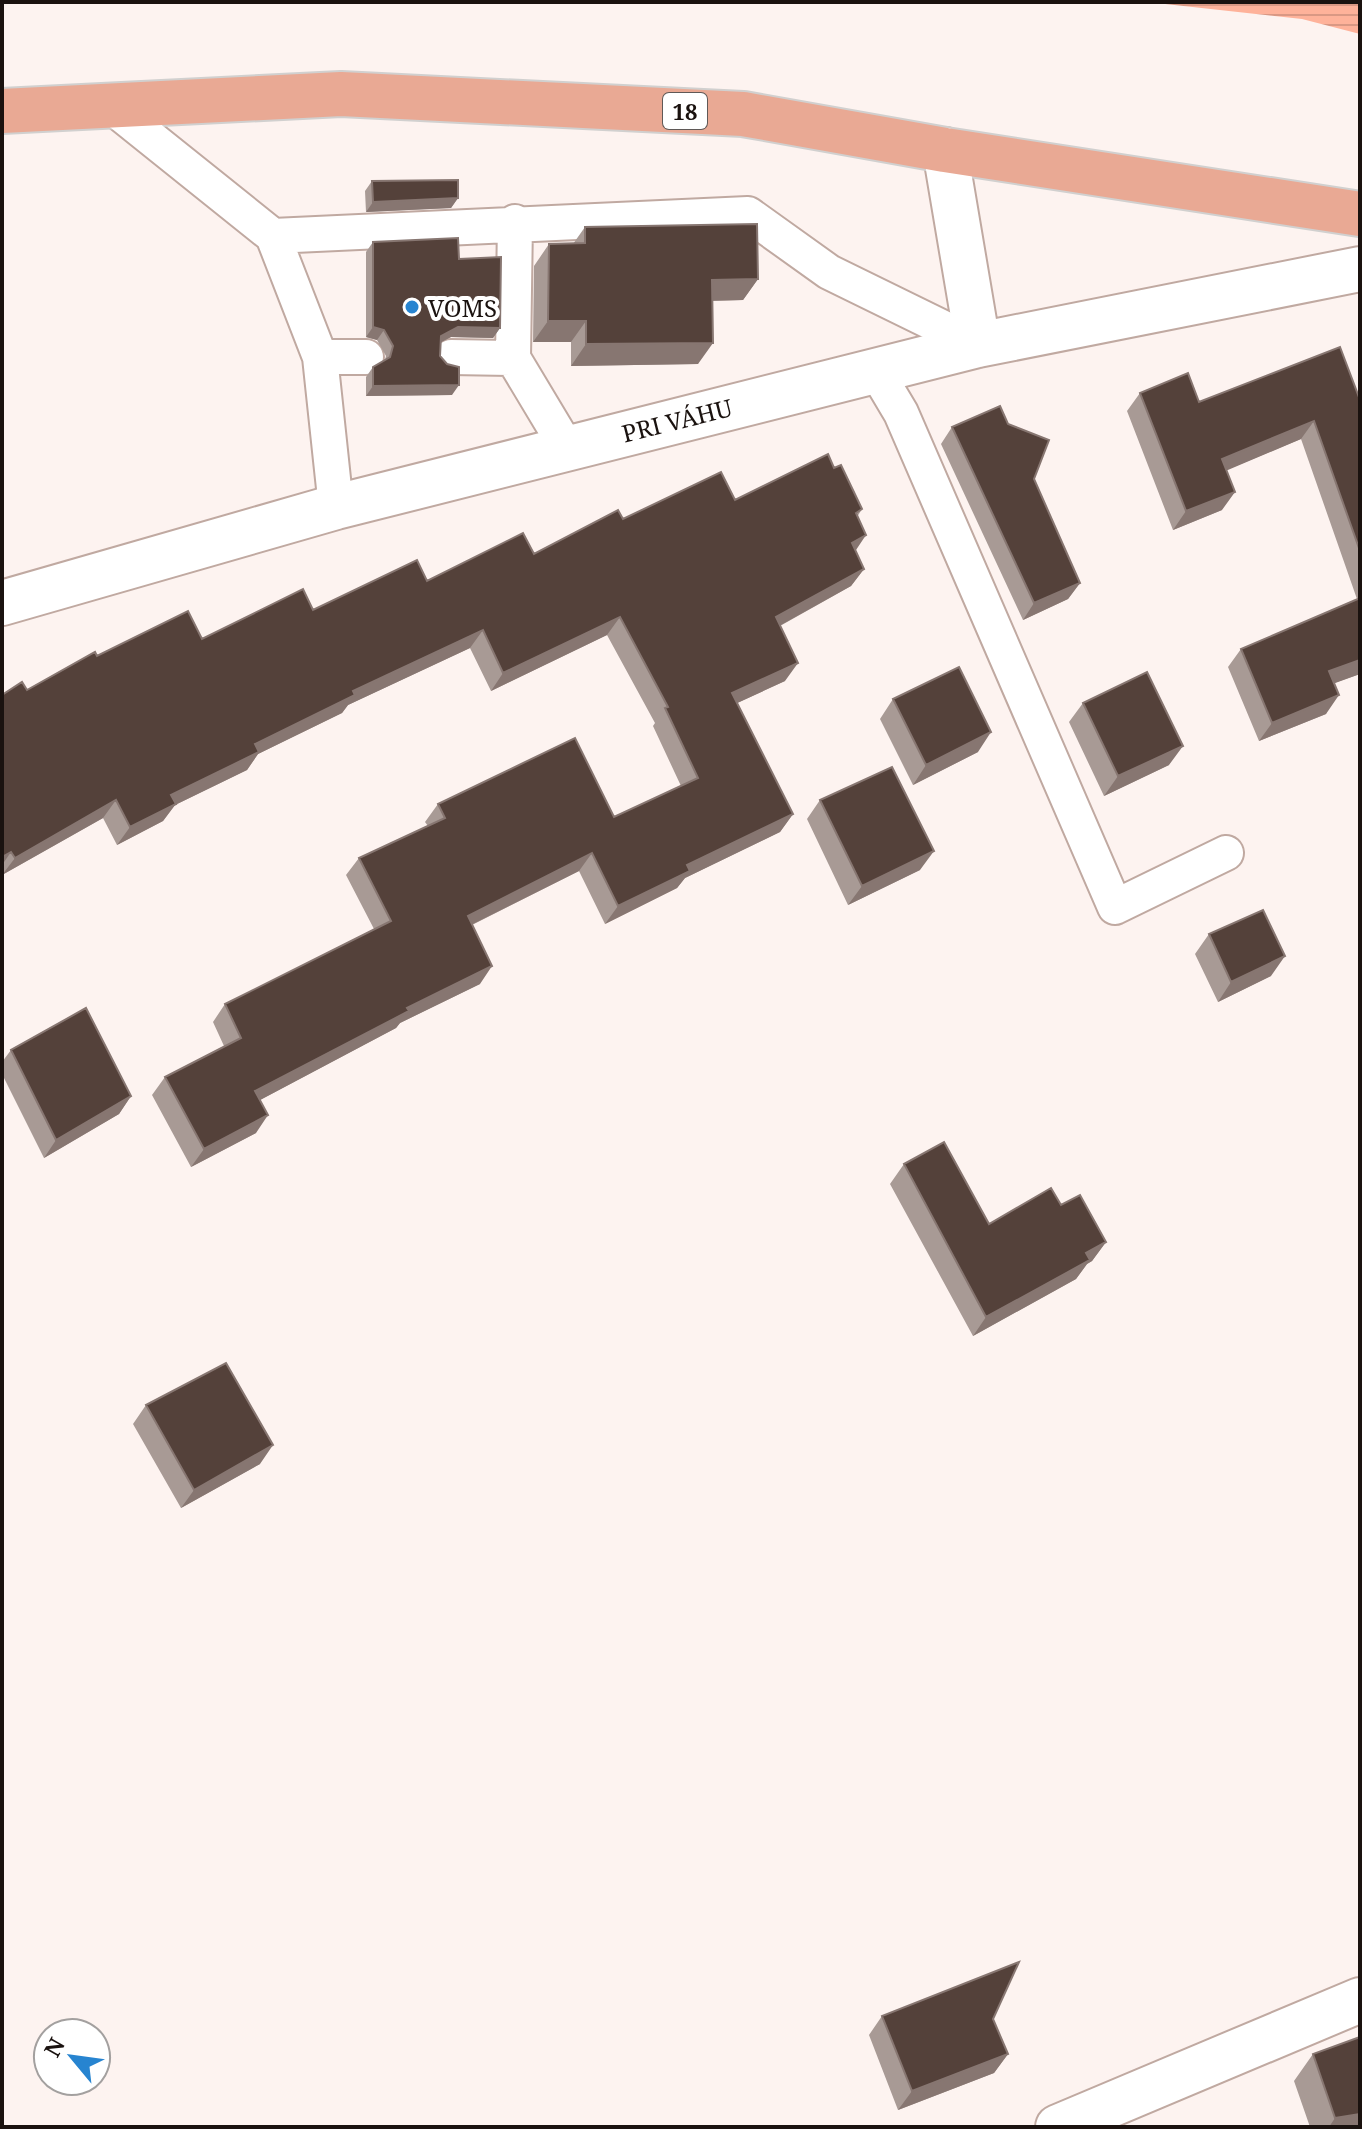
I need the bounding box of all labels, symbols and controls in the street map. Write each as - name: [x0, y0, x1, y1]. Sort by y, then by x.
- road number: 18: [663, 93, 707, 129]
- place label: VOMS: [428, 291, 497, 324]
- marker: VOMS: [403, 298, 421, 316]
- street label: PRI VÁHU: [618, 390, 736, 450]
- north arrow: [32, 2017, 112, 2097]
- text: N: [36, 2032, 71, 2062]

